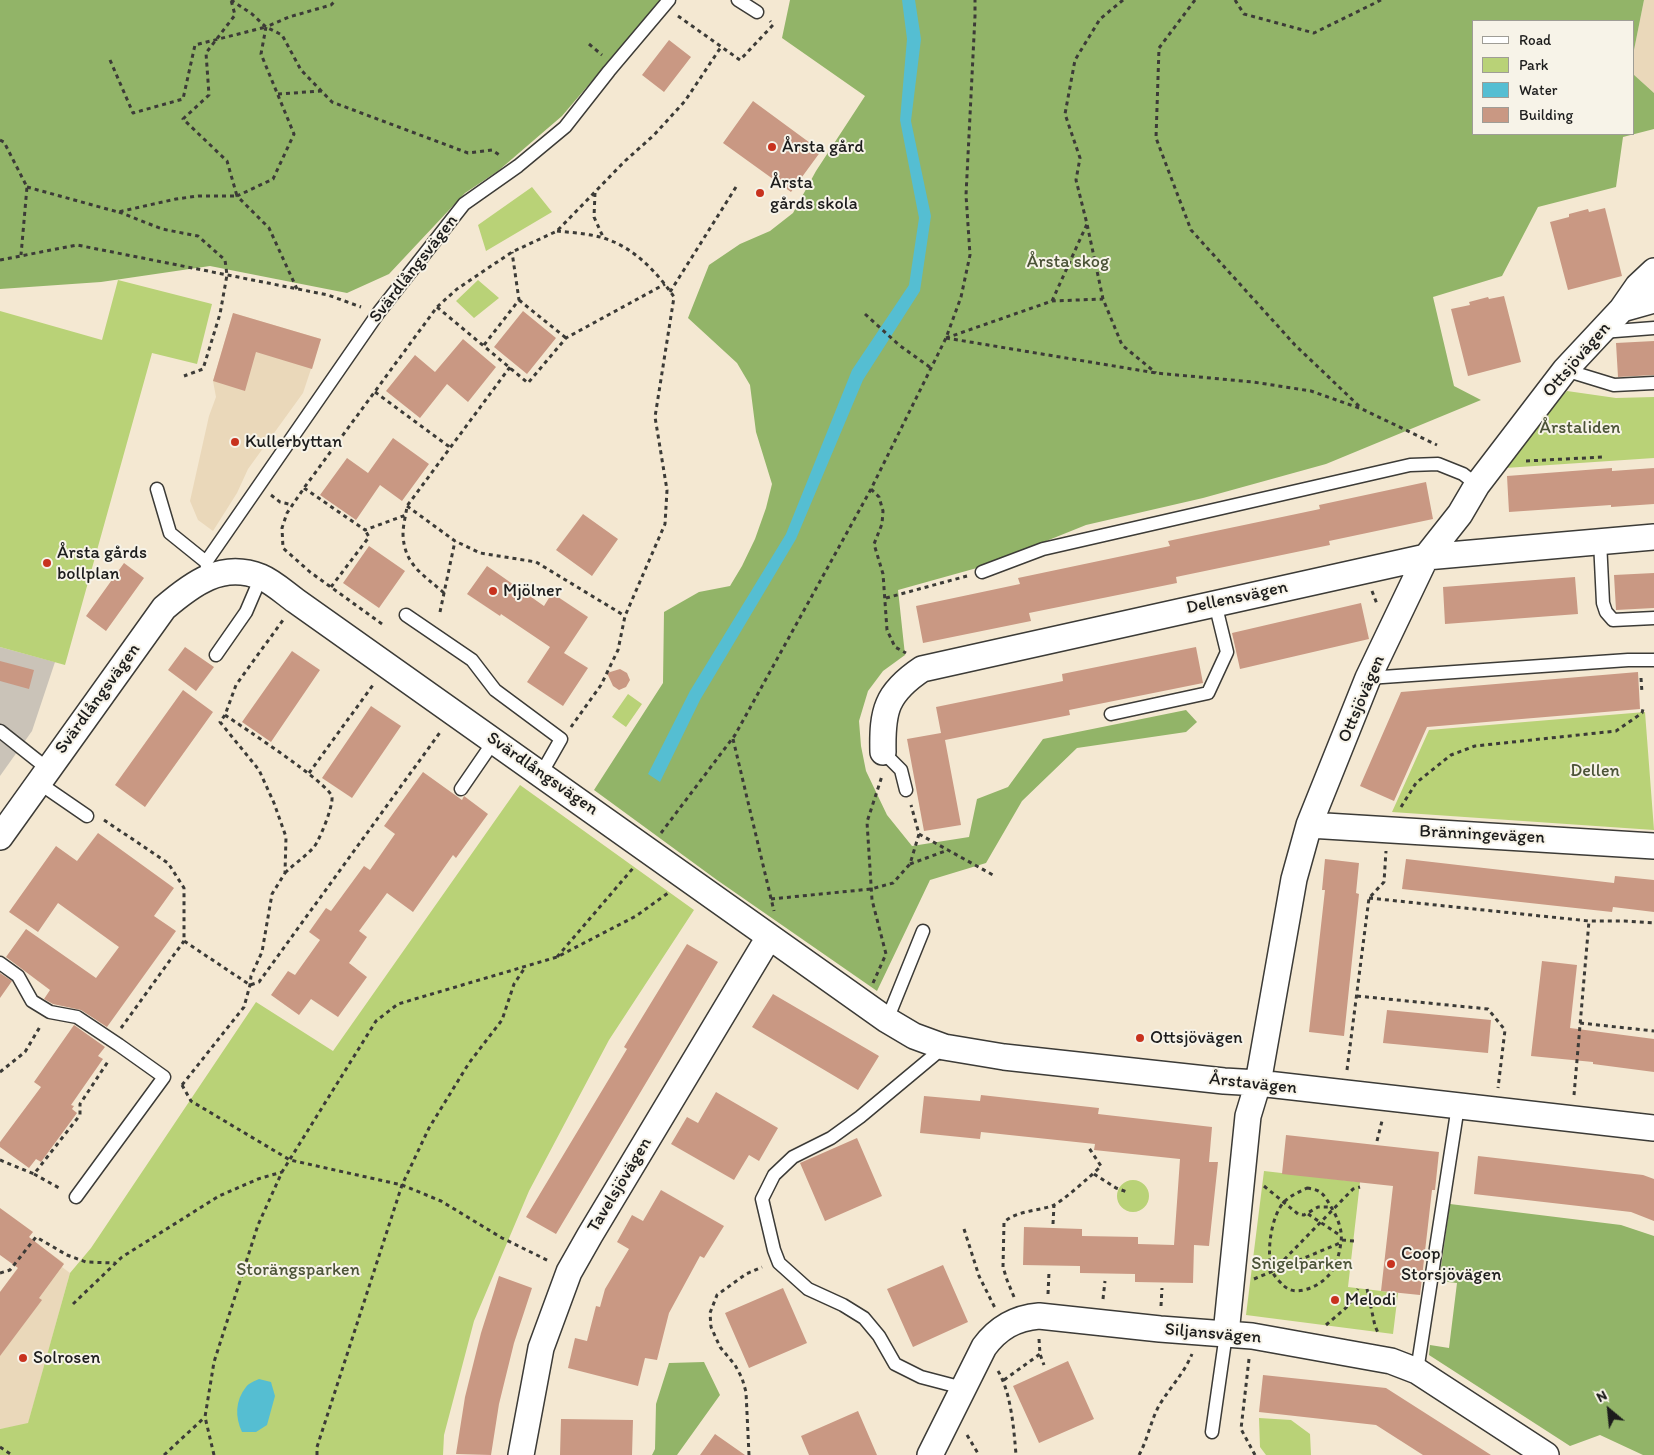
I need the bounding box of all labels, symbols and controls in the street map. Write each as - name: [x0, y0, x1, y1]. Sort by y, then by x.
- legend: [1472, 20, 1634, 135]
- text: Road: [1519, 31, 1551, 49]
- text: Park: [1519, 56, 1549, 74]
- text: Water: [1519, 81, 1557, 99]
- text: Building: [1519, 106, 1573, 124]
- place label: Årsta gård: [782, 136, 864, 158]
- marker: Årsta gård: [766, 141, 778, 153]
- place label: Årsta gårds skola: [770, 172, 858, 214]
- marker: Årsta gårds skola: [754, 187, 766, 199]
- street label: Svärdlångsvägen: [365, 211, 463, 327]
- park label: Årsta skog: [1027, 251, 1109, 273]
- street label: Ottsjövägen: [1538, 318, 1616, 402]
- park label: Årstaliden: [1539, 417, 1621, 439]
- place label: Kullerbyttan: [245, 431, 342, 453]
- marker: Kullerbyttan: [229, 436, 241, 448]
- place label: Årsta gårds bollplan: [57, 542, 147, 584]
- marker: Årsta gårds bollplan: [41, 557, 53, 569]
- street label: Dellensvägen: [1184, 577, 1290, 619]
- place label: Mjölner: [503, 580, 562, 602]
- marker: Mjölner: [487, 585, 499, 597]
- street label: Svärdlångsvägen: [51, 640, 145, 758]
- street label: Ottsjövägen: [1334, 652, 1390, 746]
- street label: Svärdlångsvägen: [482, 727, 602, 821]
- park label: Dellen: [1570, 760, 1620, 782]
- street label: Bränningevägen: [1419, 821, 1545, 849]
- place label: Ottsjövägen: [1150, 1027, 1243, 1049]
- marker: Ottsjövägen: [1134, 1032, 1146, 1044]
- street label: Årstavägen: [1208, 1069, 1298, 1099]
- street label: Tavelsjövägen: [583, 1134, 657, 1236]
- place label: Coop Storsjövägen: [1401, 1243, 1501, 1286]
- park label: Snigelparken: [1251, 1253, 1353, 1275]
- marker: Coop Storsjövägen: [1385, 1258, 1397, 1270]
- park label: Storängsparken: [236, 1259, 360, 1281]
- place label: Melodi: [1345, 1289, 1396, 1311]
- marker: Melodi: [1329, 1294, 1341, 1306]
- street label: Siljansvägen: [1164, 1319, 1262, 1349]
- place label: Solrosen: [33, 1347, 100, 1369]
- marker: Solrosen: [17, 1352, 29, 1364]
- north arrow: [1584, 1385, 1634, 1435]
- text: N: [1594, 1387, 1610, 1406]

